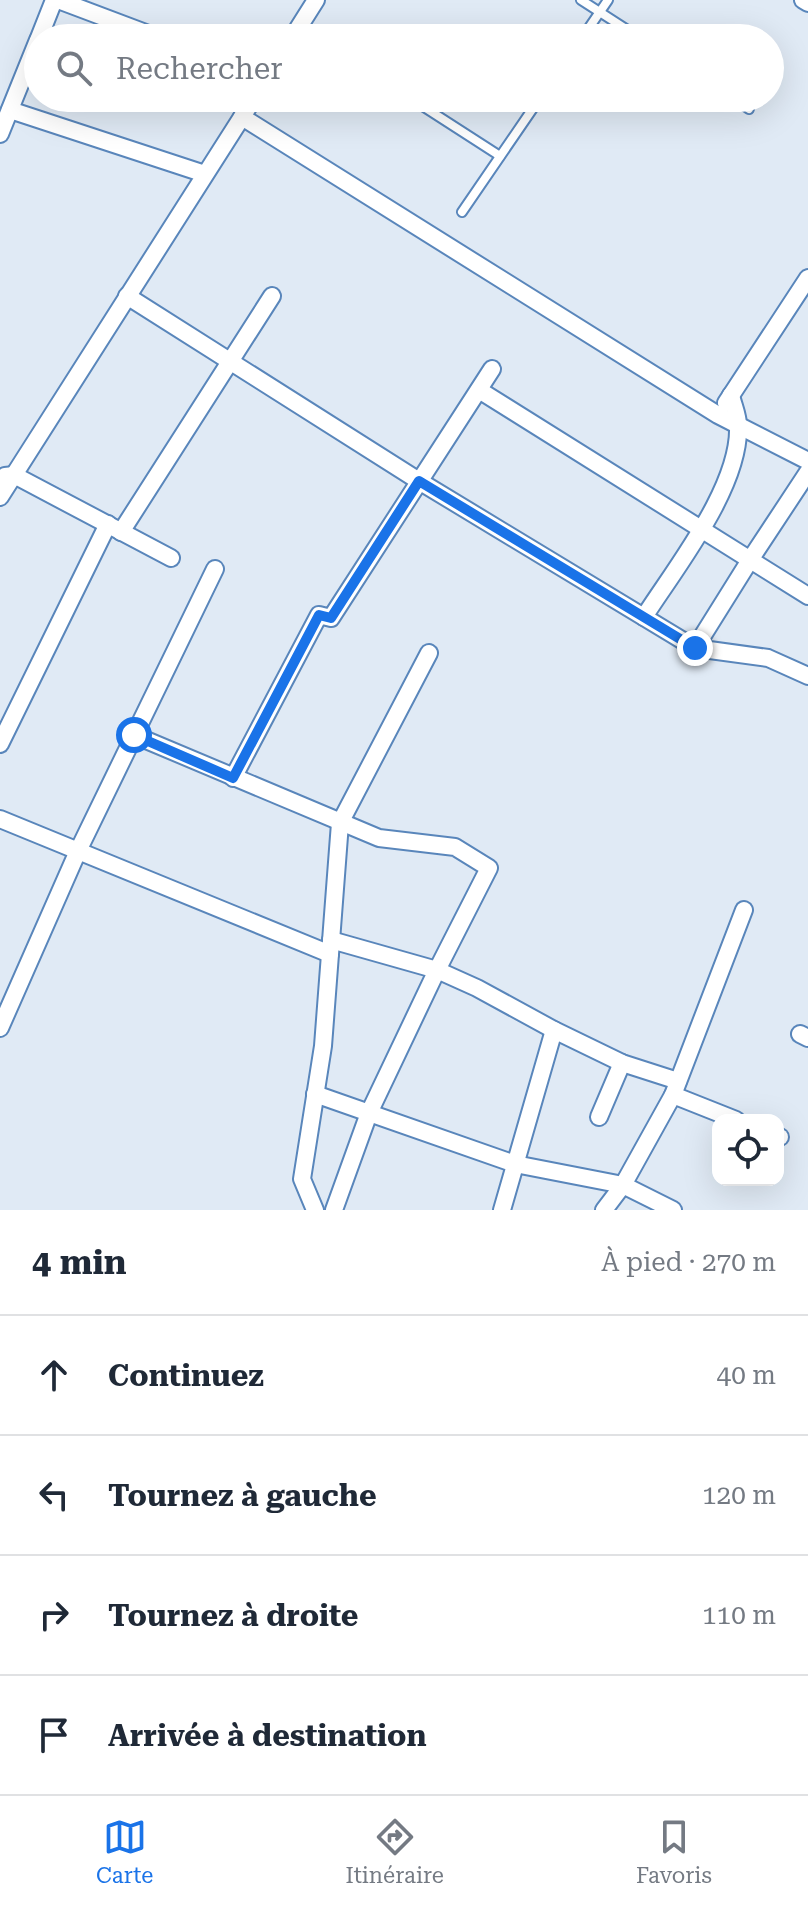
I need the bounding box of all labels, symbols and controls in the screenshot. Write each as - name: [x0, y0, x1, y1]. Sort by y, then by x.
- search box: [24, 24, 784, 112]
- icon: search: [52, 46, 96, 90]
- text: Rechercher: [116, 51, 283, 86]
- route end: [677, 630, 713, 666]
- route start: [116, 717, 152, 753]
- map controls: [712, 1114, 784, 1186]
- button: locate: [712, 1114, 784, 1186]
- text: 4 min: [32, 1242, 127, 1282]
- text: À pied · 270 m: [601, 1247, 776, 1277]
- icon: ahead: [32, 1353, 76, 1397]
- text: Continuez: [108, 1358, 264, 1393]
- text: 40 m: [717, 1360, 776, 1390]
- icon: left: [32, 1473, 76, 1517]
- text: Tournez à gauche: [108, 1478, 377, 1513]
- text: 120 m: [702, 1480, 776, 1510]
- icon: right: [32, 1593, 76, 1637]
- text: Tournez à droite: [108, 1598, 358, 1633]
- text: 110 m: [702, 1600, 776, 1630]
- icon: arrive: [32, 1713, 76, 1757]
- text: Arrivée à destination: [108, 1718, 427, 1753]
- tab: Carte: [96, 1815, 153, 1888]
- tab: Itinéraire: [345, 1815, 444, 1888]
- tab: Favoris: [636, 1815, 712, 1888]

